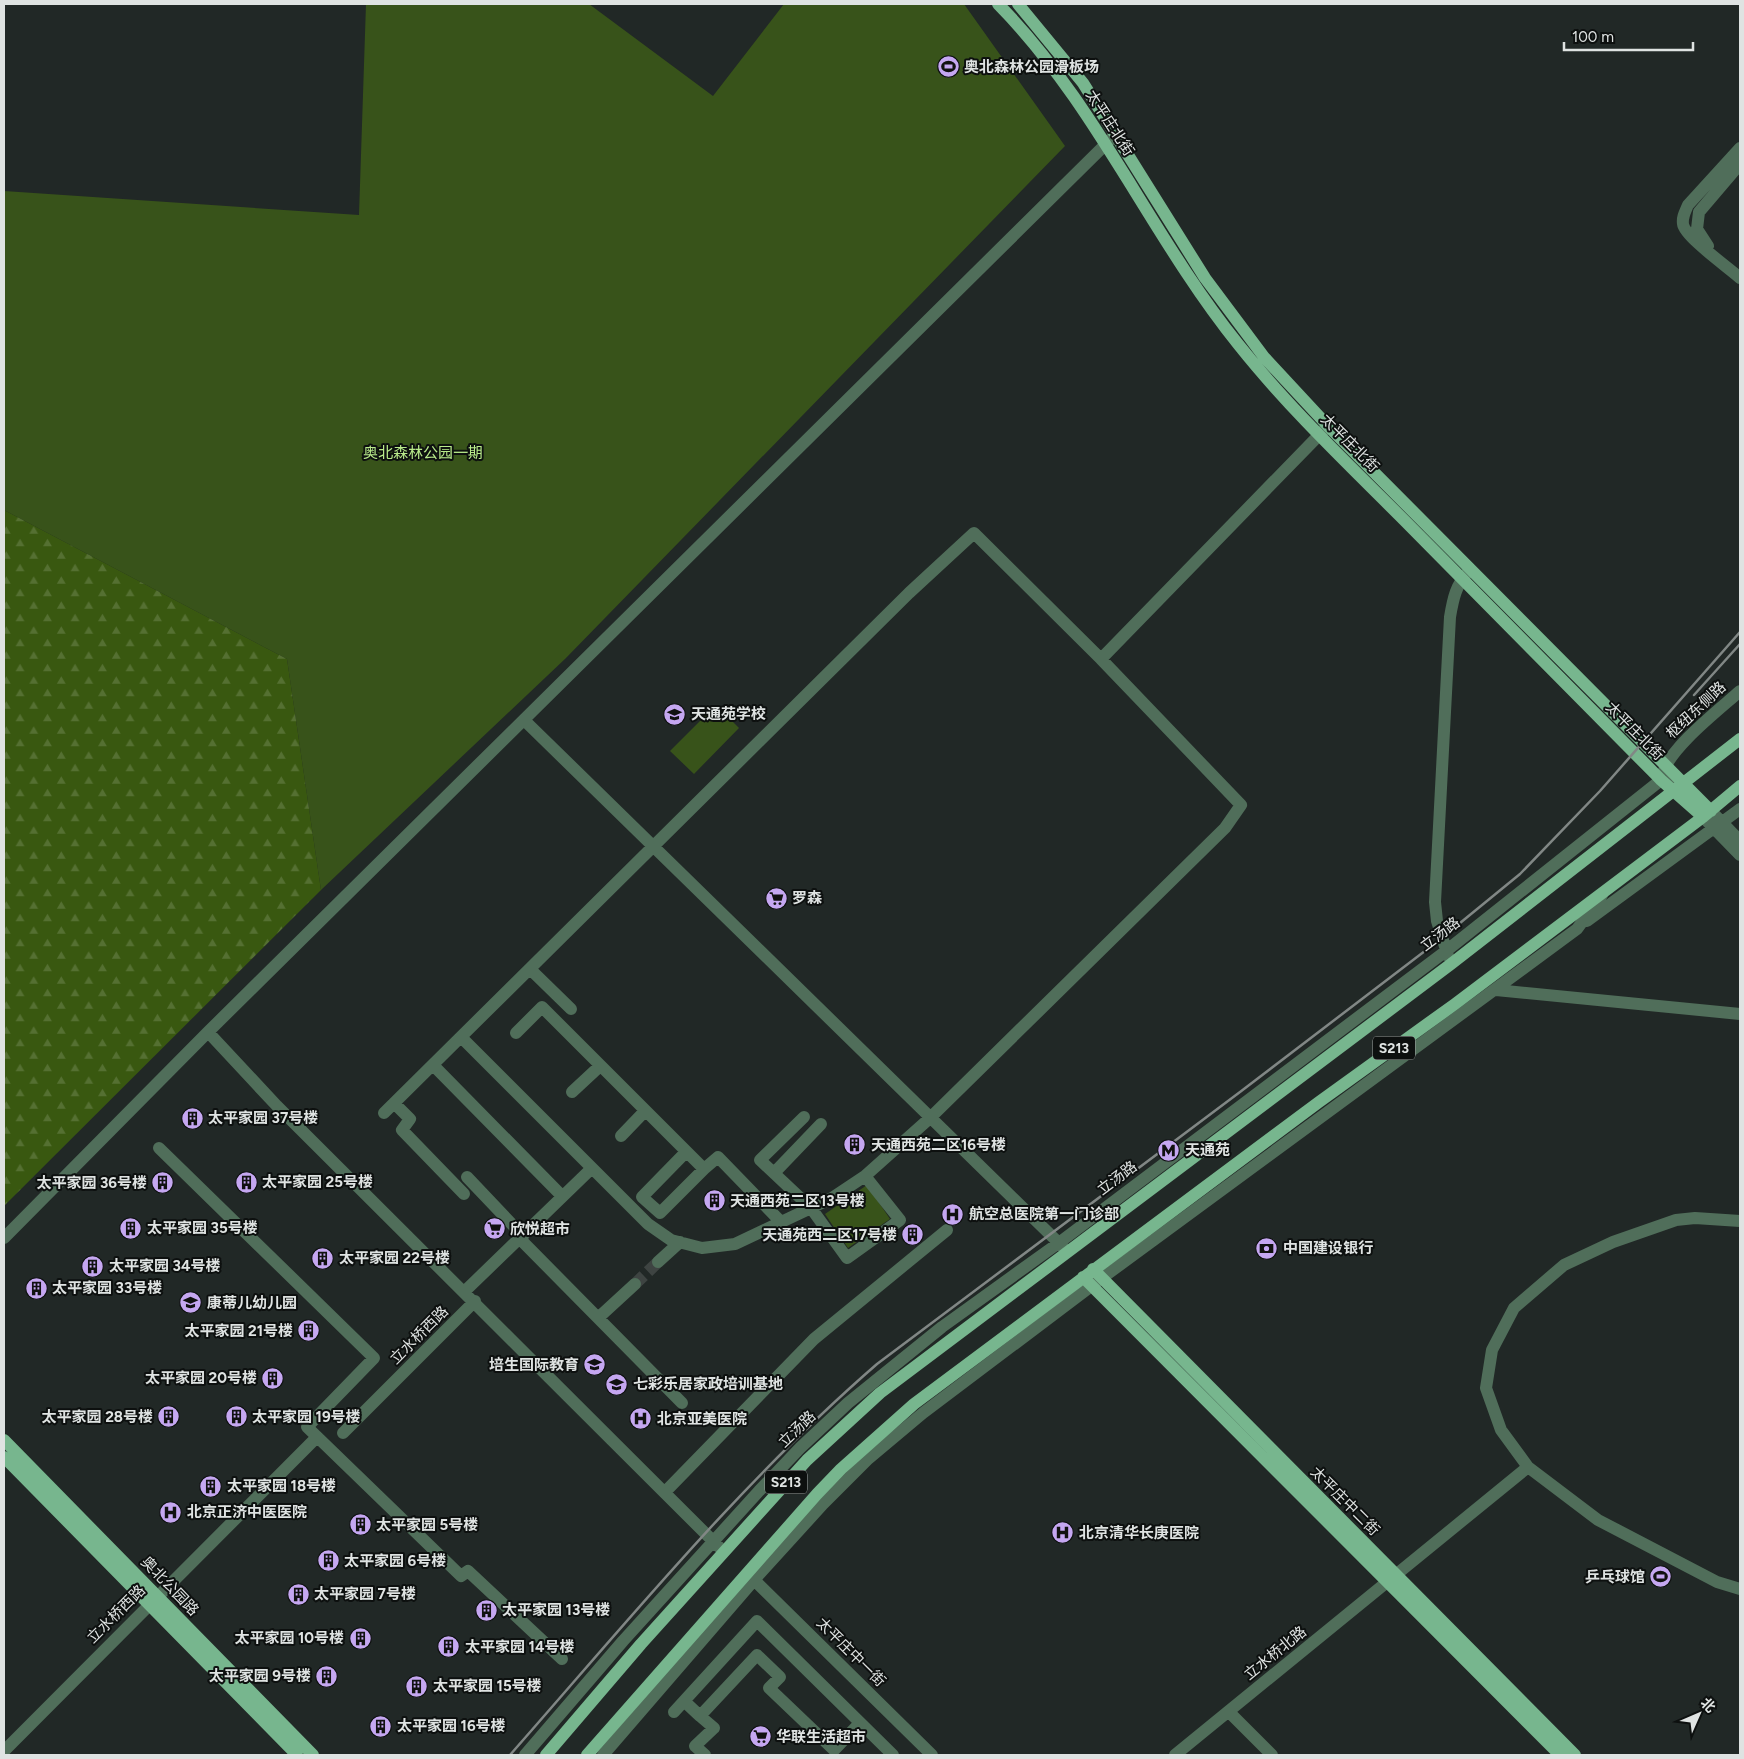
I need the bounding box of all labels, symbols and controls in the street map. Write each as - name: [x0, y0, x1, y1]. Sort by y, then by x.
- scale bar: [1564, 20, 1693, 52]
- text: 100 m: [1572, 28, 1614, 46]
- sports icon: 奥北森林公园滑板场: [936, 55, 960, 79]
- place label: 奥北森林公园滑板场: [964, 58, 1099, 76]
- street label: 太平庄北街: [1082, 87, 1138, 159]
- street label: 太平庄北街: [1317, 410, 1383, 476]
- park label: 奥北森林公园一期: [363, 444, 483, 462]
- street label: 枢纽东侧路: [1662, 678, 1730, 742]
- street label: 太平庄北街: [1602, 698, 1668, 764]
- school or university icon: 天通苑学校: [663, 702, 687, 726]
- place label: 天通苑学校: [691, 705, 766, 723]
- supermarket icon: 罗森: [764, 886, 788, 910]
- place label: 罗森: [792, 889, 822, 907]
- street label: 立汤路: [1417, 913, 1463, 955]
- road number: S213: [1373, 1036, 1415, 1060]
- building icon: 太平家园 37号楼: [180, 1106, 204, 1130]
- place label: 太平家园 37号楼: [208, 1109, 318, 1127]
- building icon: 天通西苑二区16号楼: [843, 1133, 867, 1157]
- place label: 天通西苑二区16号楼: [871, 1136, 1006, 1154]
- metro station icon: 天通苑: [1157, 1138, 1181, 1162]
- place label: 天通苑: [1185, 1141, 1230, 1159]
- street label: 立汤路: [1094, 1157, 1140, 1199]
- building icon: 太平家园 25号楼: [234, 1170, 258, 1194]
- building icon: 太平家园 36号楼: [151, 1171, 175, 1195]
- place label: 太平家园 25号楼: [262, 1173, 373, 1191]
- place label: 太平家园 36号楼: [36, 1174, 147, 1192]
- building icon: 天通西苑二区13号楼: [702, 1189, 726, 1213]
- place label: 天通西苑二区13号楼: [730, 1192, 865, 1210]
- hospital icon: 航空总医院第一门诊部: [941, 1202, 965, 1226]
- place label: 航空总医院第一门诊部: [969, 1205, 1119, 1223]
- building icon: 太平家园 35号楼: [119, 1216, 143, 1240]
- supermarket icon: 欣悦超市: [482, 1217, 506, 1241]
- place label: 太平家园 35号楼: [147, 1219, 258, 1237]
- place label: 欣悦超市: [510, 1220, 570, 1238]
- building icon: 天通苑西二区17号楼: [901, 1223, 925, 1247]
- place label: 天通苑西二区17号楼: [762, 1226, 897, 1244]
- bank icon: 中国建设银行: [1255, 1236, 1279, 1260]
- place label: 中国建设银行: [1283, 1239, 1373, 1257]
- building icon: 太平家园 22号楼: [311, 1246, 335, 1270]
- place label: 太平家园 22号楼: [339, 1249, 450, 1267]
- building icon: 太平家园 34号楼: [81, 1254, 105, 1278]
- place label: 太平家园 34号楼: [109, 1257, 220, 1275]
- building icon: 太平家园 33号楼: [24, 1276, 48, 1300]
- place label: 太平家园 33号楼: [52, 1279, 162, 1297]
- school or university icon: 康蒂儿幼儿园: [179, 1291, 203, 1315]
- place label: 康蒂儿幼儿园: [207, 1294, 297, 1312]
- street label: 立水桥西路: [386, 1302, 452, 1368]
- building icon: 太平家园 21号楼: [297, 1319, 321, 1343]
- place label: 太平家园 21号楼: [184, 1322, 293, 1340]
- school or university icon: 培生国际教育: [583, 1353, 607, 1377]
- place label: 培生国际教育: [489, 1356, 579, 1374]
- building icon: 太平家园 20号楼: [261, 1366, 285, 1390]
- place label: 太平家园 20号楼: [145, 1369, 257, 1387]
- school or university icon: 七彩乐居家政培训基地: [605, 1372, 629, 1396]
- place label: 七彩乐居家政培训基地: [633, 1375, 783, 1393]
- building icon: 太平家园 28号楼: [157, 1405, 181, 1429]
- building icon: 太平家园 19号楼: [224, 1405, 248, 1429]
- hospital icon: 北京亚美医院: [629, 1407, 653, 1431]
- street label: 立汤路: [775, 1407, 819, 1451]
- place label: 太平家园 28号楼: [42, 1408, 153, 1426]
- place label: 太平家园 19号楼: [252, 1408, 361, 1426]
- place label: 北京亚美医院: [657, 1410, 747, 1428]
- street label: 太平庄中二街: [1307, 1463, 1383, 1539]
- road number: S213: [765, 1470, 807, 1494]
- building icon: 太平家园 18号楼: [199, 1474, 223, 1498]
- place label: 太平家园 18号楼: [227, 1477, 336, 1495]
- hospital icon: 北京正济中医医院: [159, 1500, 183, 1524]
- place label: 北京正济中医医院: [187, 1503, 307, 1521]
- building icon: 太平家园 5号楼: [348, 1513, 372, 1537]
- place label: 太平家园 5号楼: [376, 1516, 478, 1534]
- hospital icon: 北京清华长庚医院: [1051, 1521, 1075, 1545]
- place label: 北京清华长庚医院: [1079, 1524, 1199, 1542]
- building icon: 太平家园 6号楼: [316, 1549, 340, 1573]
- place label: 太平家园 6号楼: [344, 1552, 446, 1570]
- street label: 奥北公园路: [137, 1553, 203, 1619]
- sports icon: 乒乓球馆: [1649, 1565, 1673, 1589]
- place label: 乒乓球馆: [1585, 1568, 1645, 1586]
- street label: 立水桥西路: [83, 1581, 149, 1647]
- building icon: 太平家园 7号楼: [286, 1582, 310, 1606]
- place label: 太平家园 7号楼: [314, 1585, 416, 1603]
- building icon: 太平家园 13号楼: [474, 1598, 498, 1622]
- place label: 太平家园 13号楼: [502, 1601, 610, 1619]
- street label: 太平庄中一街: [813, 1614, 889, 1690]
- street label: 立水桥北路: [1240, 1622, 1310, 1684]
- building icon: 太平家园 10号楼: [348, 1626, 372, 1650]
- place label: 太平家园 10号楼: [234, 1629, 344, 1647]
- building icon: 太平家园 14号楼: [437, 1635, 461, 1659]
- place label: 太平家园 14号楼: [465, 1638, 574, 1656]
- building icon: 太平家园 9号楼: [315, 1664, 339, 1688]
- place label: 太平家园 9号楼: [209, 1667, 311, 1685]
- building icon: 太平家园 15号楼: [405, 1674, 429, 1698]
- place label: 太平家园 15号楼: [433, 1677, 542, 1695]
- north arrow: [1674, 1689, 1724, 1739]
- text: 北: [1697, 1694, 1719, 1716]
- building icon: 太平家园 16号楼: [369, 1714, 393, 1738]
- place label: 太平家园 16号楼: [397, 1717, 506, 1735]
- supermarket icon: 华联生活超市: [748, 1725, 772, 1749]
- place label: 华联生活超市: [776, 1728, 866, 1746]

